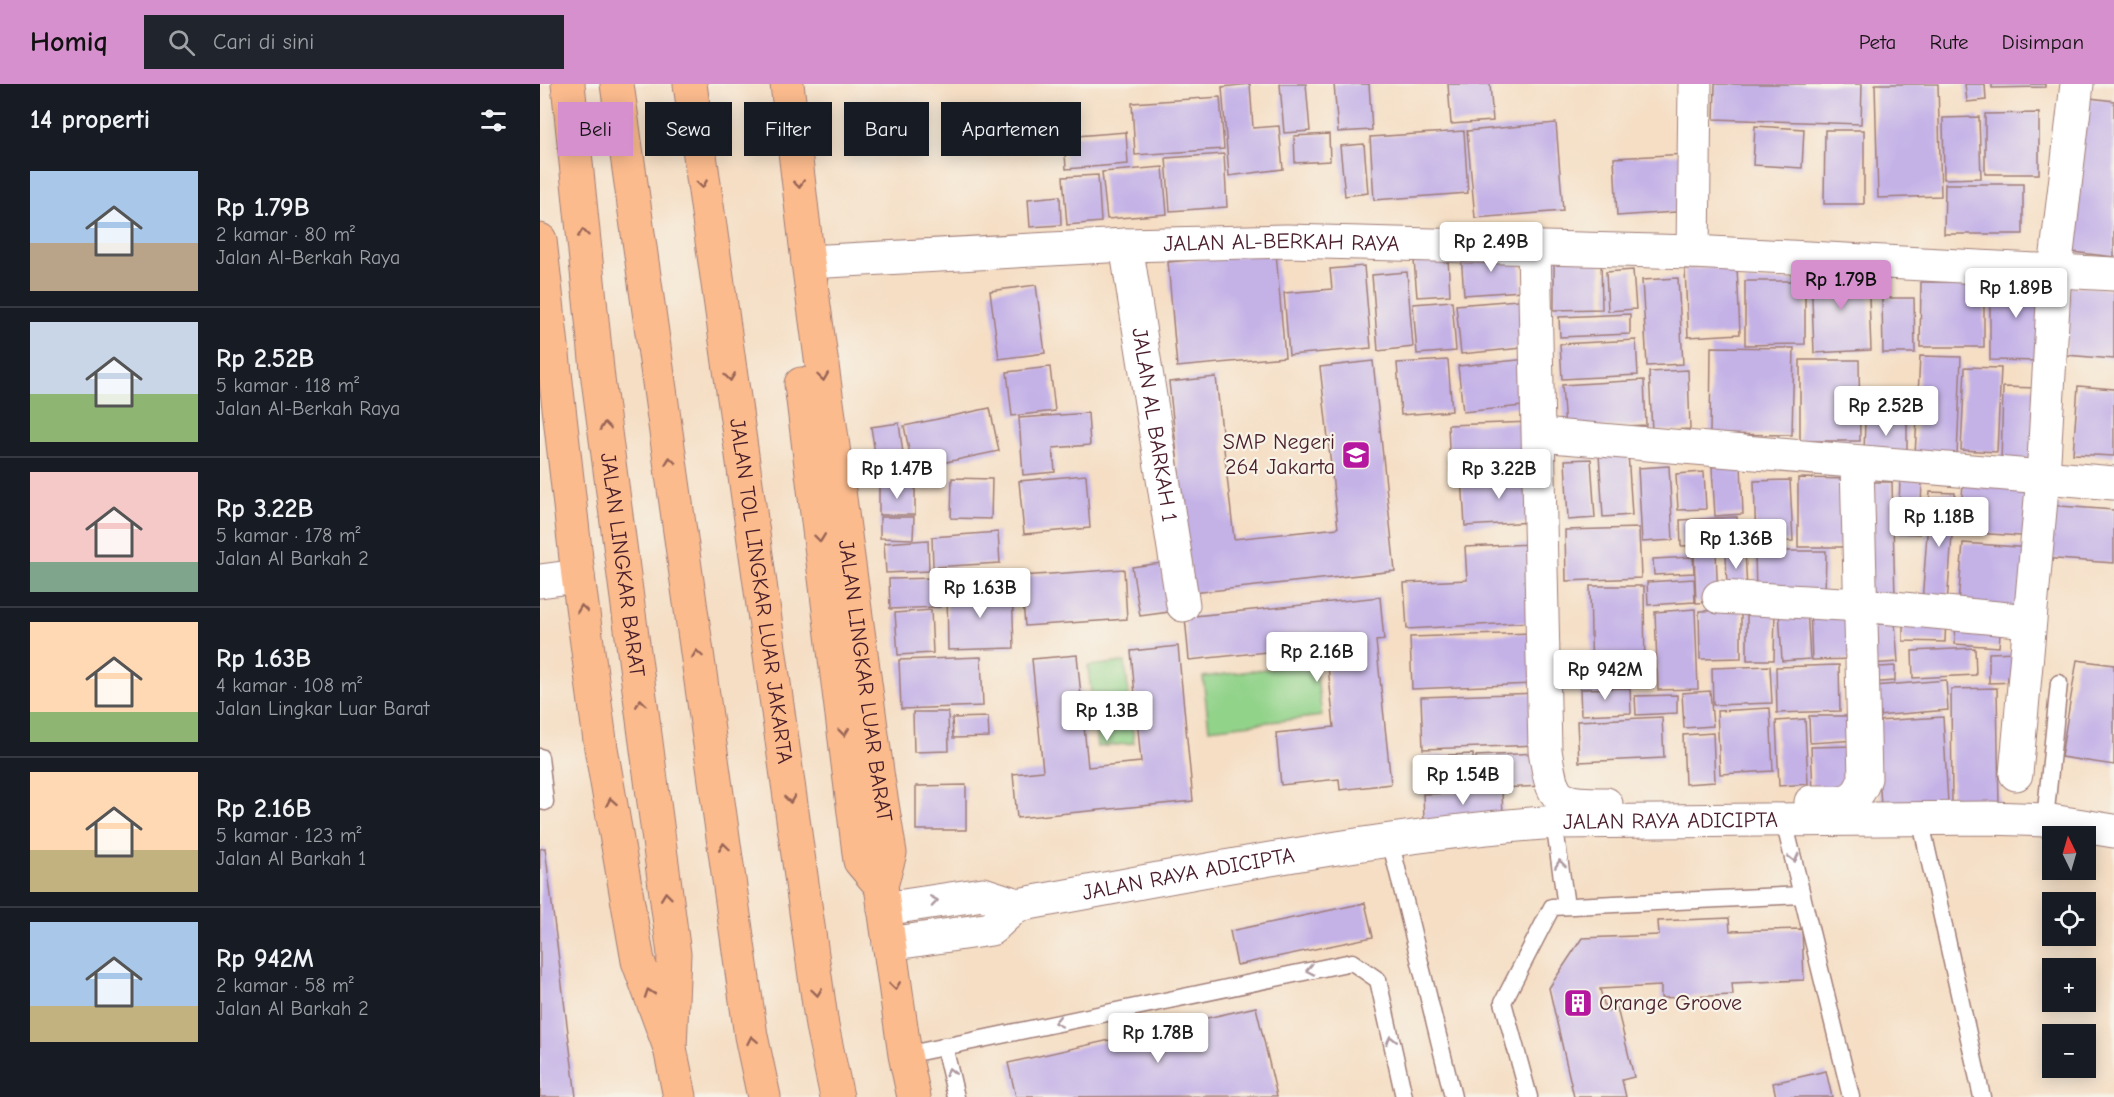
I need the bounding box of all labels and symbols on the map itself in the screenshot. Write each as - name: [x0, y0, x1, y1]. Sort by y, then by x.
- one-way arrow: [696, 179, 708, 188]
- one-way arrow: [792, 179, 805, 188]
- pin: Rp 2.49B: [1429, 222, 1553, 273]
- one-way arrow: [577, 228, 590, 237]
- street label: JALAN AL-BERKAH RAYA: [1163, 228, 1400, 257]
- pin: Rp 1.79B: [1779, 260, 1903, 311]
- pin: Rp 1.89B: [1954, 268, 2078, 319]
- street label: JALAN AL BARKAH 1: [1126, 326, 1183, 524]
- one-way arrow: [723, 372, 735, 381]
- one-way arrow: [817, 373, 829, 382]
- pin: Rp 2.52B: [1824, 386, 1948, 437]
- street label: JALAN TOL LINGKAR LUAR JAKARTA: [724, 417, 798, 766]
- one-way arrow: [599, 422, 611, 431]
- place label: SMP Negeri 264 Jakarta: [1223, 429, 1335, 480]
- school or university icon: SMP Negeri 264 Jakarta: [1340, 439, 1372, 471]
- pin: Rp 1.47B: [835, 449, 959, 500]
- pin: Rp 3.22B: [1437, 449, 1561, 500]
- street label: JALAN LINGKAR BARAT: [595, 451, 650, 679]
- one-way arrow: [664, 456, 676, 465]
- pin: Rp 1.18B: [1877, 497, 2001, 548]
- pin: Rp 1.36B: [1674, 519, 1798, 570]
- one-way arrow: [813, 534, 826, 543]
- street label: JALAN LINGKAR LUAR BARAT: [833, 538, 898, 824]
- pin: Rp 1.63B: [918, 568, 1042, 619]
- one-way arrow: [577, 605, 589, 614]
- pin: Rp 2.16B: [1255, 632, 1379, 683]
- one-way arrow: [691, 649, 703, 658]
- pin: Rp 942M: [1550, 650, 1660, 701]
- pin: Rp 1.3B: [1052, 691, 1162, 742]
- one-way arrow: [635, 698, 648, 708]
- one-way arrow: [837, 727, 849, 736]
- pin: Rp 1.54B: [1401, 755, 1525, 806]
- one-way arrow: [783, 794, 795, 803]
- one-way arrow: [605, 798, 618, 808]
- street label: JALAN RAYA ADICIPTA: [1563, 807, 1778, 835]
- north arrow: [2042, 826, 2096, 880]
- one-way arrow: [718, 842, 730, 851]
- street label: JALAN RAYA ADICIPTA: [1080, 842, 1297, 906]
- one-way arrow: [1786, 853, 1799, 863]
- one-way arrow: [1555, 860, 1567, 869]
- one-way arrow: [661, 892, 673, 901]
- one-way arrow: [928, 895, 938, 908]
- one-way arrow: [1306, 963, 1316, 976]
- one-way arrow: [889, 981, 901, 990]
- one-way arrow: [811, 987, 823, 996]
- building icon: Orange Groove: [1562, 987, 1594, 1019]
- one-way arrow: [643, 988, 656, 999]
- place label: Orange Groove: [1599, 990, 1742, 1016]
- pin: Rp 1.78B: [1096, 1013, 1220, 1064]
- one-way arrow: [1053, 1015, 1063, 1028]
- one-way arrow: [746, 1035, 759, 1045]
- one-way arrow: [1385, 1035, 1398, 1045]
- one-way arrow: [944, 1067, 957, 1077]

